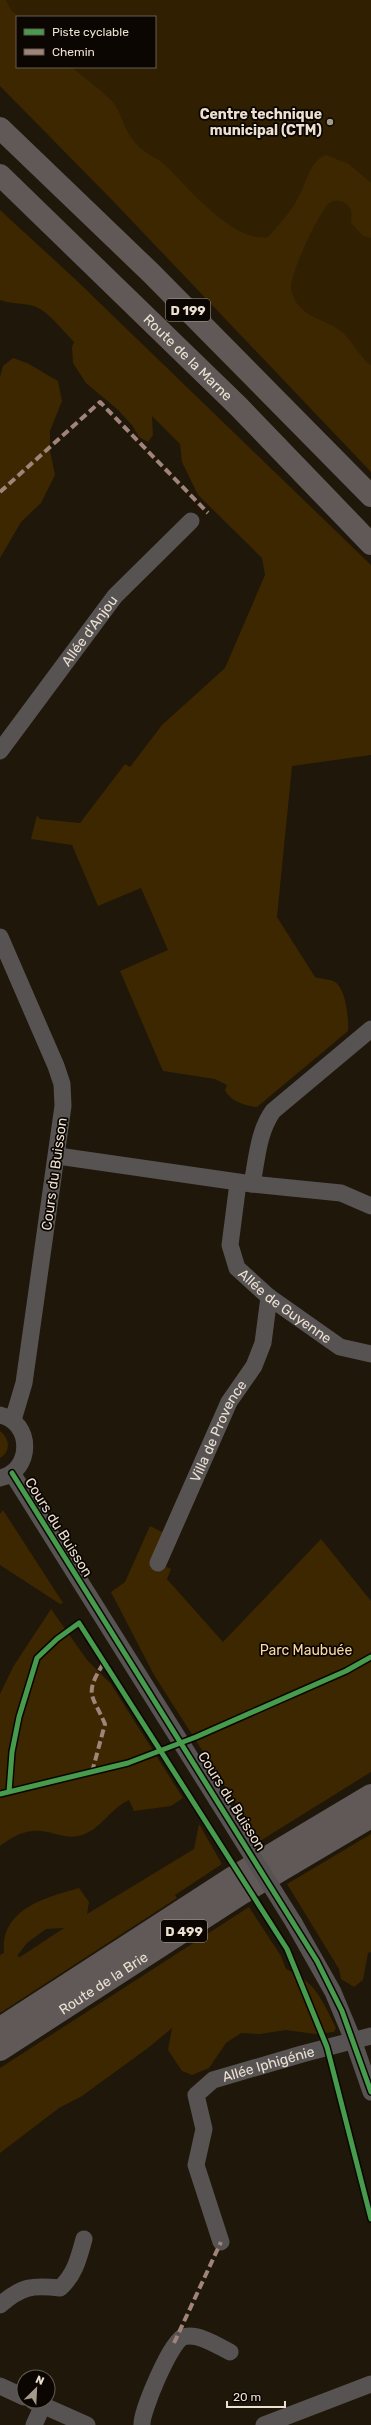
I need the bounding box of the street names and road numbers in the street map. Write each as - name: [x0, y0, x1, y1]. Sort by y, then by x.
- road number: D 199: [166, 299, 210, 321]
- street label: Route de la Marne: [140, 311, 236, 405]
- street label: Allée d'Anjou: [58, 592, 122, 670]
- street label: Cours du Buisson: [38, 1117, 71, 1232]
- street label: Allée de Guyenne: [235, 1265, 335, 1348]
- street label: Villa de Provence: [187, 1377, 251, 1485]
- street label: Cours du Buisson: [21, 1474, 96, 1580]
- street label: Cours du Buisson: [194, 1748, 269, 1854]
- road number: D 499: [161, 1920, 207, 1942]
- street label: Route de la Brie: [56, 1949, 151, 2019]
- street label: Allée Iphigénie: [220, 2043, 317, 2086]

